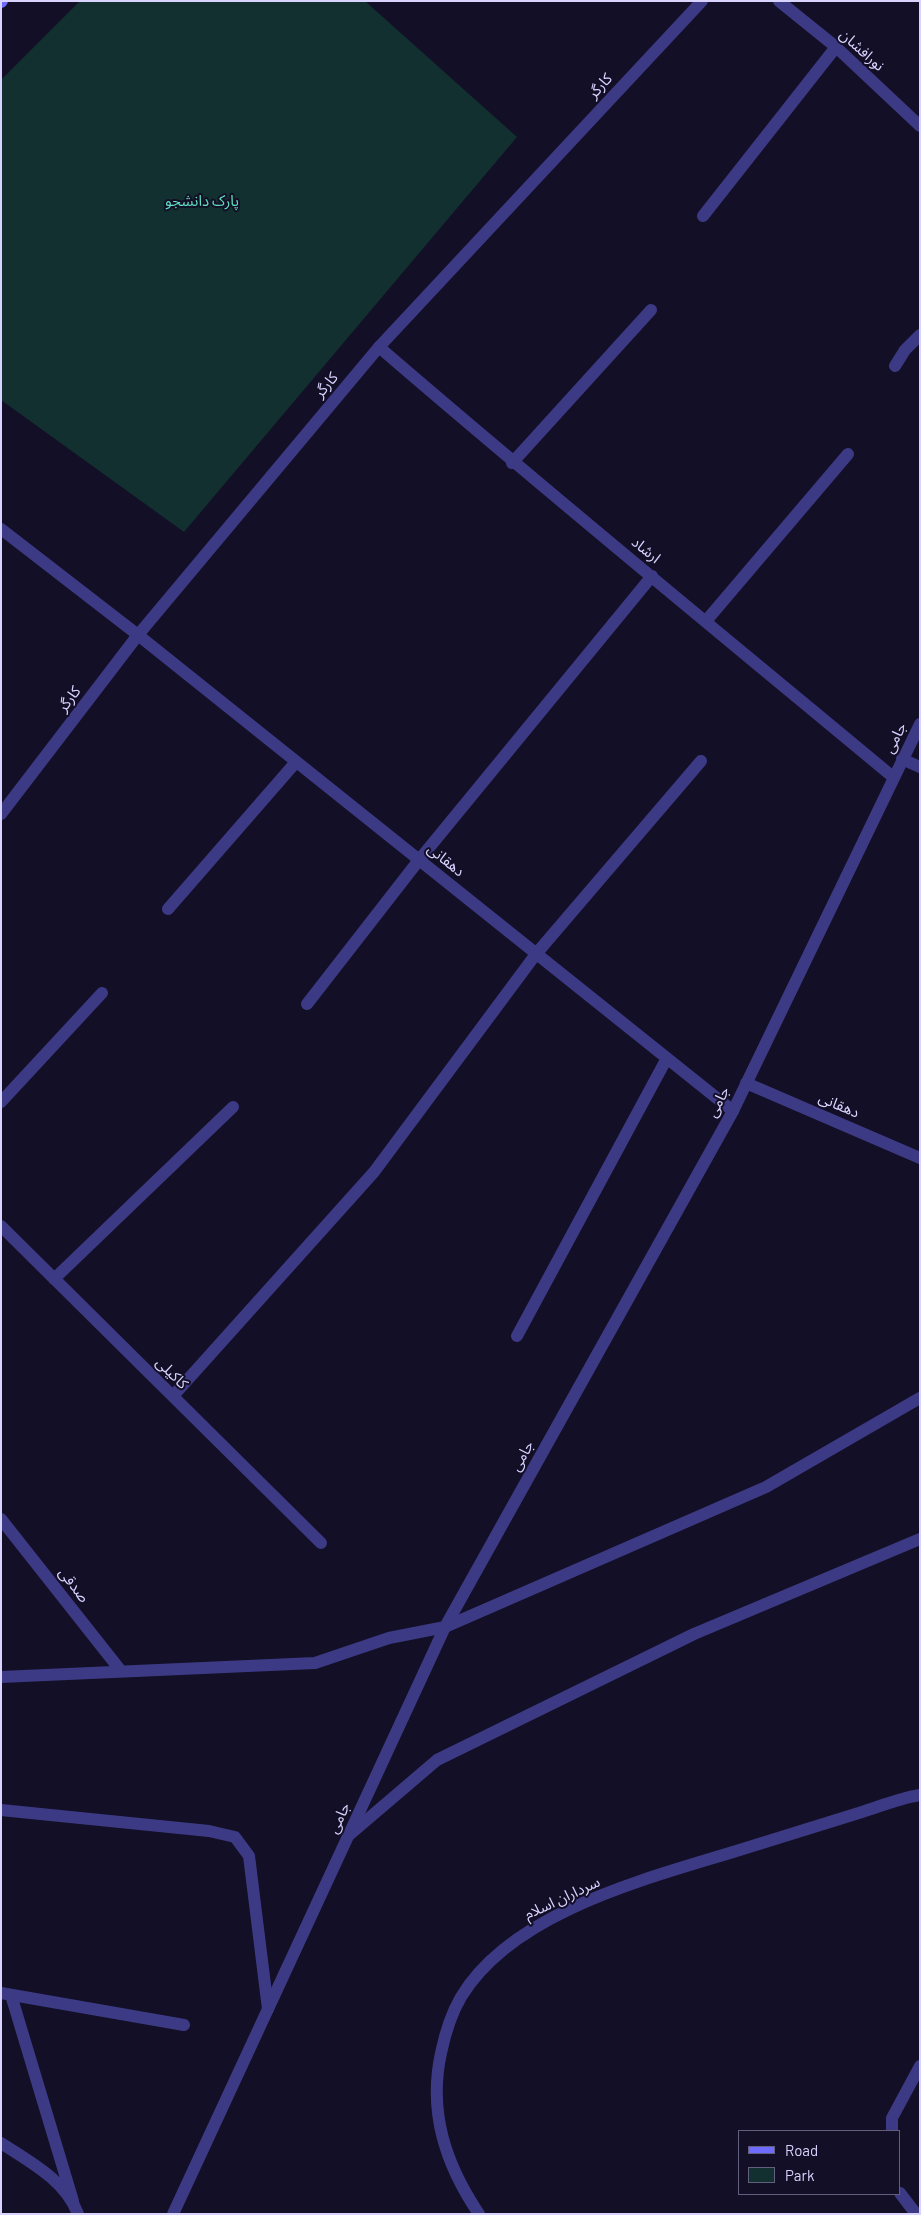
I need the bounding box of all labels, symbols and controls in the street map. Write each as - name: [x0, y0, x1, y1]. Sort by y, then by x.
- street label: نورافشان: [836, 25, 888, 75]
- street label: کارگر: [584, 70, 616, 102]
- park label: پارک دانشجو: [165, 192, 239, 210]
- street label: کارگر: [310, 369, 342, 401]
- street label: ارشاد: [628, 533, 664, 567]
- street label: کارگر: [54, 683, 84, 715]
- street label: جامی: [880, 720, 910, 756]
- street label: دهقانی: [424, 840, 468, 880]
- street label: جامی: [703, 1084, 733, 1120]
- street label: دهقانی: [816, 1088, 862, 1122]
- street label: کاکیلی: [152, 1353, 192, 1393]
- street label: جامی: [506, 1438, 538, 1474]
- street label: صدقی: [55, 1564, 93, 1606]
- street label: جامی: [324, 1800, 354, 1836]
- street label: سرداران اسلام: [521, 1873, 603, 1923]
- legend: [738, 2130, 901, 2195]
- text: Road: [785, 2141, 818, 2159]
- text: Park: [785, 2166, 814, 2184]

